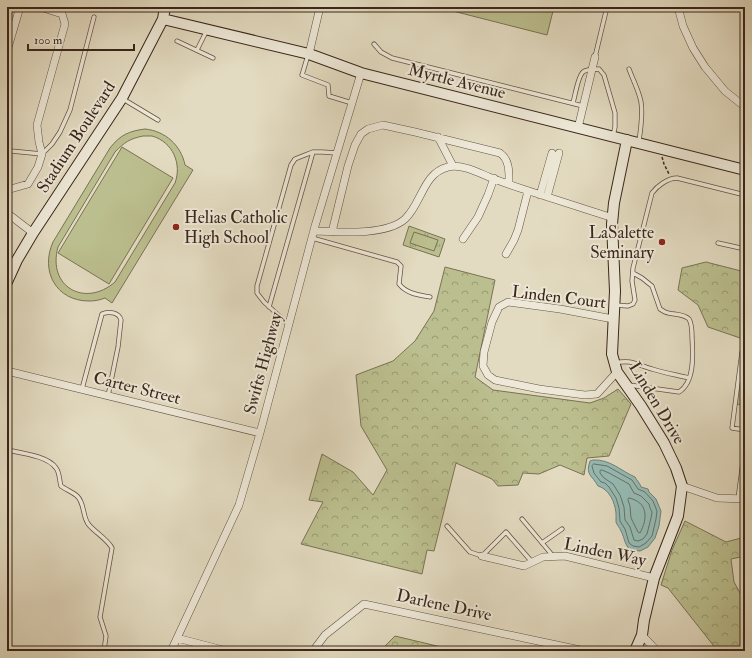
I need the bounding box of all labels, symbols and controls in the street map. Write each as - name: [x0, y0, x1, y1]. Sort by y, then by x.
- scale bar: [28, 26, 134, 52]
- text: 100 m: [34, 33, 63, 48]
- street label: Myrtle Avenue: [406, 59, 508, 104]
- street label: Stadium Boulevard: [32, 77, 120, 197]
- place label: Helias Catholic High School: [184, 207, 288, 248]
- marker: Helias Catholic High School: [171, 222, 181, 232]
- place label: LaSalette Seminary: [589, 222, 655, 264]
- marker: LaSalette Seminary: [657, 237, 667, 247]
- street label: Linden Court: [511, 281, 608, 313]
- street label: Swifts Highway: [239, 309, 288, 417]
- street label: Linden Drive: [624, 358, 690, 448]
- street label: Carter Street: [91, 367, 183, 409]
- street label: Linden Way: [562, 533, 649, 572]
- street label: Darlene Drive: [394, 585, 494, 625]

